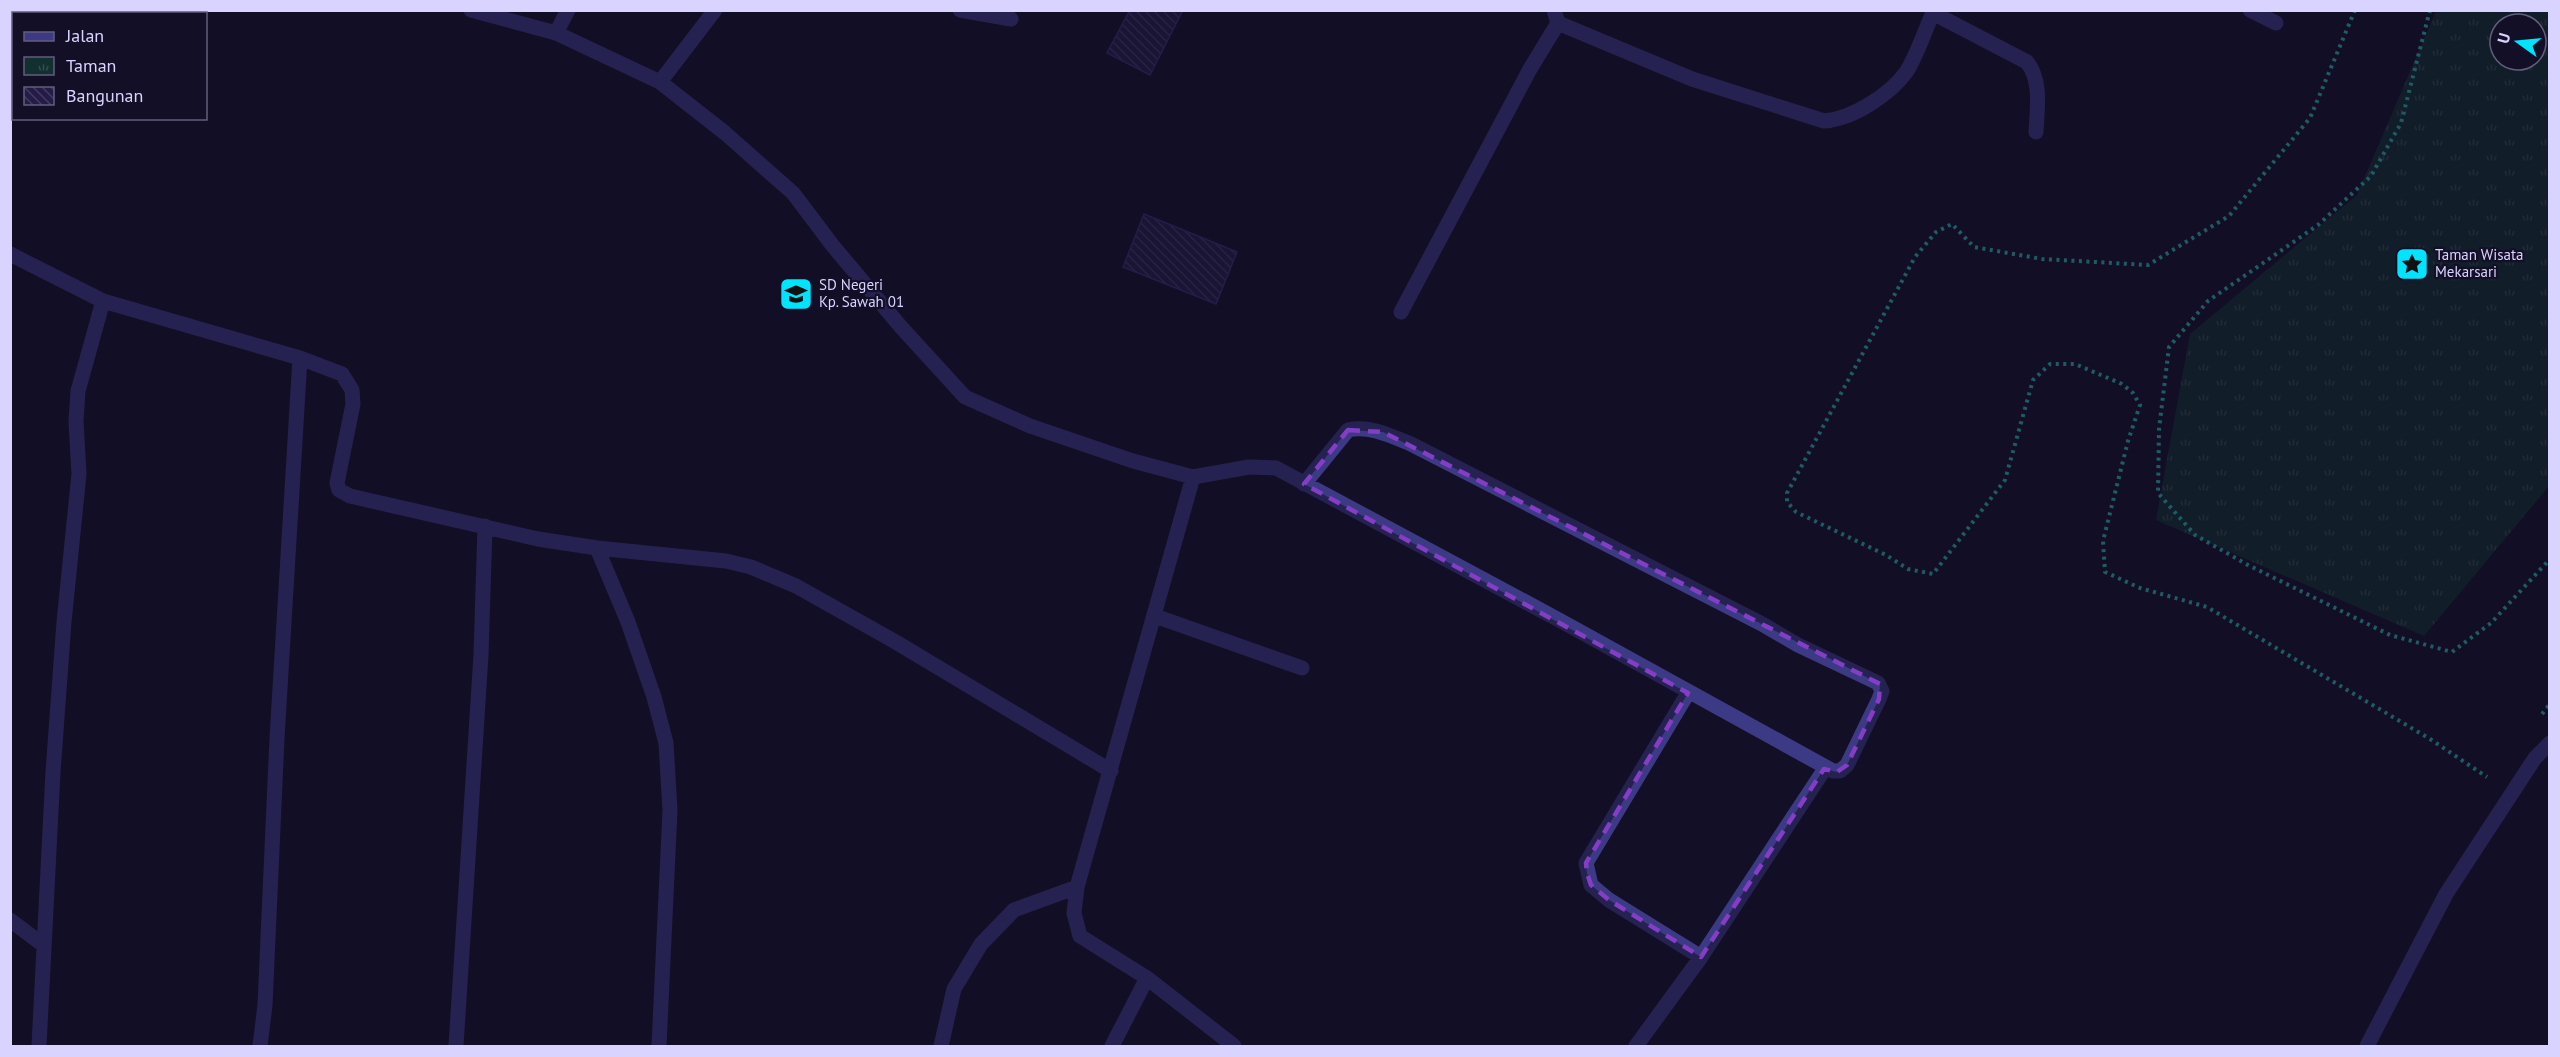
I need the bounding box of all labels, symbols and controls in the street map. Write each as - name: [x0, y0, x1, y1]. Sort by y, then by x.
- legend: [12, 12, 207, 120]
- north arrow: [2488, 12, 2548, 72]
- text: Jalan: [65, 24, 104, 47]
- text: U: [2493, 31, 2514, 46]
- text: Taman: [66, 54, 116, 77]
- text: Bangunan: [66, 84, 143, 107]
- place label: Taman Wisata Mekarsari: [2435, 245, 2523, 281]
- place icon: Taman Wisata Mekarsari: [2394, 246, 2430, 282]
- place label: SD Negeri Kp. Sawah 01: [819, 275, 904, 311]
- school or university icon: SD Negeri Kp. Sawah 01: [778, 276, 814, 312]

